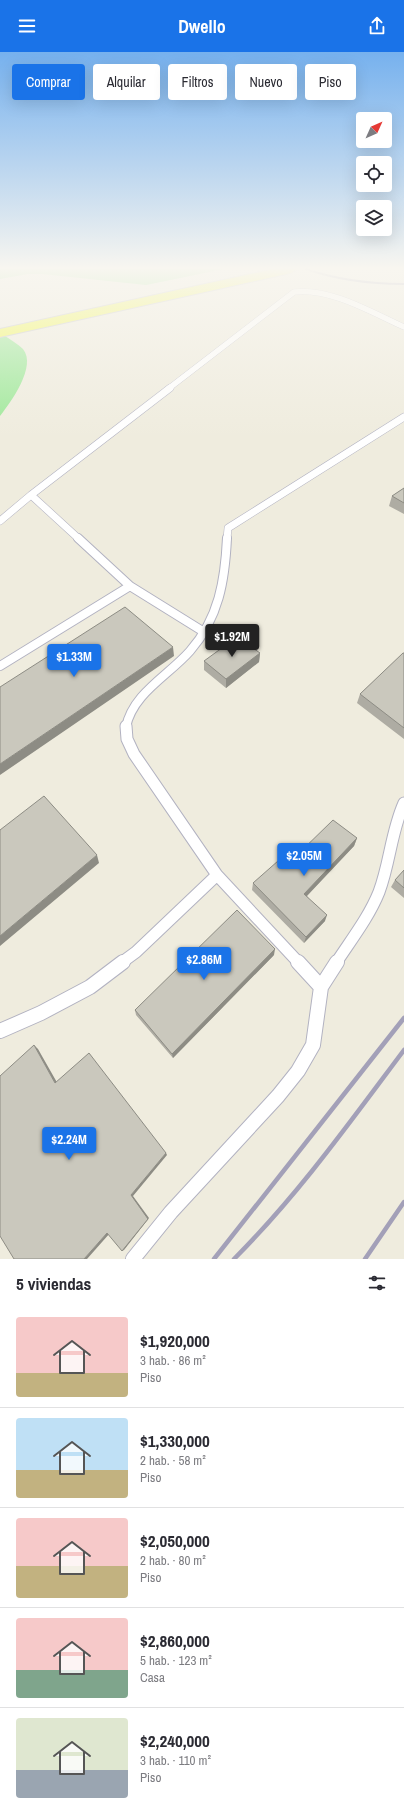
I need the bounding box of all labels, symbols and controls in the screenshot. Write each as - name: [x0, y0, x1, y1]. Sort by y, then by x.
- text: Dwello: [178, 14, 226, 39]
- icon: menu: [16, 15, 38, 37]
- icon: share: [366, 15, 388, 37]
- chip: Comprar: [12, 64, 85, 100]
- chip: Alquilar: [93, 64, 160, 100]
- chip: Filtros: [168, 64, 227, 100]
- chip: Nuevo: [235, 64, 297, 100]
- chip: Piso: [305, 64, 356, 100]
- north arrow: [356, 112, 392, 148]
- map controls: [356, 112, 392, 236]
- button: locate: [356, 156, 392, 192]
- button: layers: [356, 200, 392, 236]
- pin: $1.92M: [199, 624, 265, 658]
- text: $1.92M: [214, 628, 250, 645]
- pin: $1.33M: [41, 644, 107, 678]
- text: $1.33M: [56, 648, 92, 665]
- pin: $2.05M: [271, 843, 337, 877]
- text: $2.05M: [286, 847, 322, 864]
- pin: $2.86M: [171, 947, 237, 981]
- text: $2.86M: [186, 951, 222, 968]
- pin: $2.24M: [36, 1127, 102, 1161]
- text: $2.24M: [51, 1131, 87, 1148]
- text: 5 viviendas: [16, 1272, 91, 1295]
- icon: filters: [366, 1272, 388, 1294]
- text: $1,920,000: [140, 1329, 210, 1352]
- icon: home: [48, 1333, 96, 1381]
- text: 3 hab. · 86 m²: [140, 1352, 206, 1369]
- text: Piso: [140, 1369, 161, 1386]
- text: $1,330,000: [140, 1429, 210, 1452]
- icon: home: [48, 1434, 96, 1482]
- text: 2 hab. · 58 m²: [140, 1452, 206, 1469]
- text: Piso: [140, 1469, 161, 1486]
- text: $2,050,000: [140, 1529, 210, 1552]
- icon: home: [48, 1534, 96, 1582]
- text: 2 hab. · 80 m²: [140, 1552, 206, 1569]
- text: Piso: [140, 1569, 161, 1586]
- text: $2,860,000: [140, 1629, 210, 1652]
- icon: home: [48, 1634, 96, 1682]
- text: 5 hab. · 123 m²: [140, 1652, 212, 1669]
- text: Casa: [140, 1669, 165, 1686]
- text: $2,240,000: [140, 1729, 210, 1752]
- icon: home: [48, 1734, 96, 1782]
- text: 3 hab. · 110 m²: [140, 1752, 211, 1769]
- text: Piso: [140, 1769, 161, 1786]

